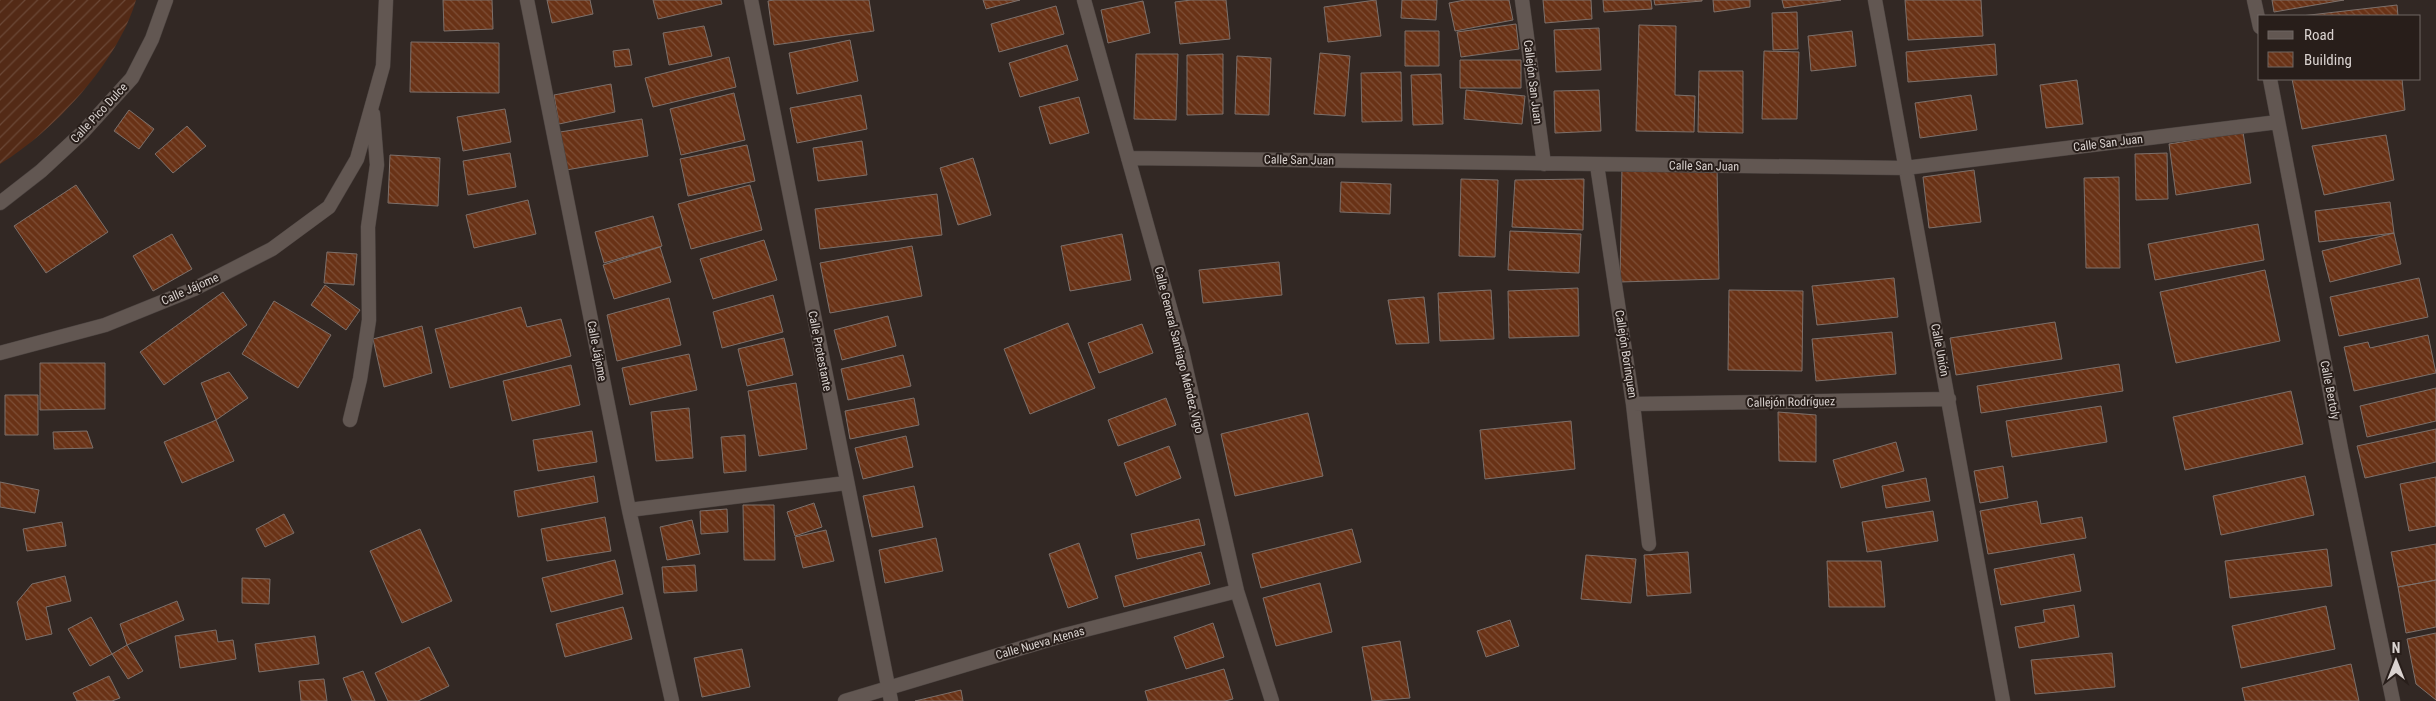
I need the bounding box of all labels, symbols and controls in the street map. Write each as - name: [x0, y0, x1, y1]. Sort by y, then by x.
- legend: [2258, 15, 2421, 80]
- text: Road: [2304, 26, 2334, 44]
- street label: Callejón San Juan: [1521, 39, 1545, 125]
- text: Building: [2304, 51, 2352, 69]
- street label: Calle Pico Dulce: [68, 80, 131, 146]
- street label: Calle San Juan: [2072, 132, 2144, 154]
- street label: Calle San Juan: [1264, 152, 1334, 168]
- street label: Calle San Juan: [1669, 158, 1739, 174]
- street label: Calle General Santiago Méndez Vigo: [1151, 265, 1207, 435]
- street label: Calle Jájome: [159, 270, 221, 308]
- street label: Callejón Borinquen: [1612, 309, 1640, 399]
- street label: Calle Protestante: [805, 310, 835, 393]
- street label: Calle Jájome: [584, 320, 610, 383]
- street label: Calle Unión: [1928, 322, 1952, 378]
- street label: Calle Bertoly: [2317, 359, 2343, 421]
- street label: Callejón Rodríguez: [1747, 394, 1835, 410]
- street label: Calle Nueva Atenas: [994, 624, 1086, 662]
- north arrow: [2371, 636, 2421, 686]
- text: N: [2392, 640, 2400, 656]

